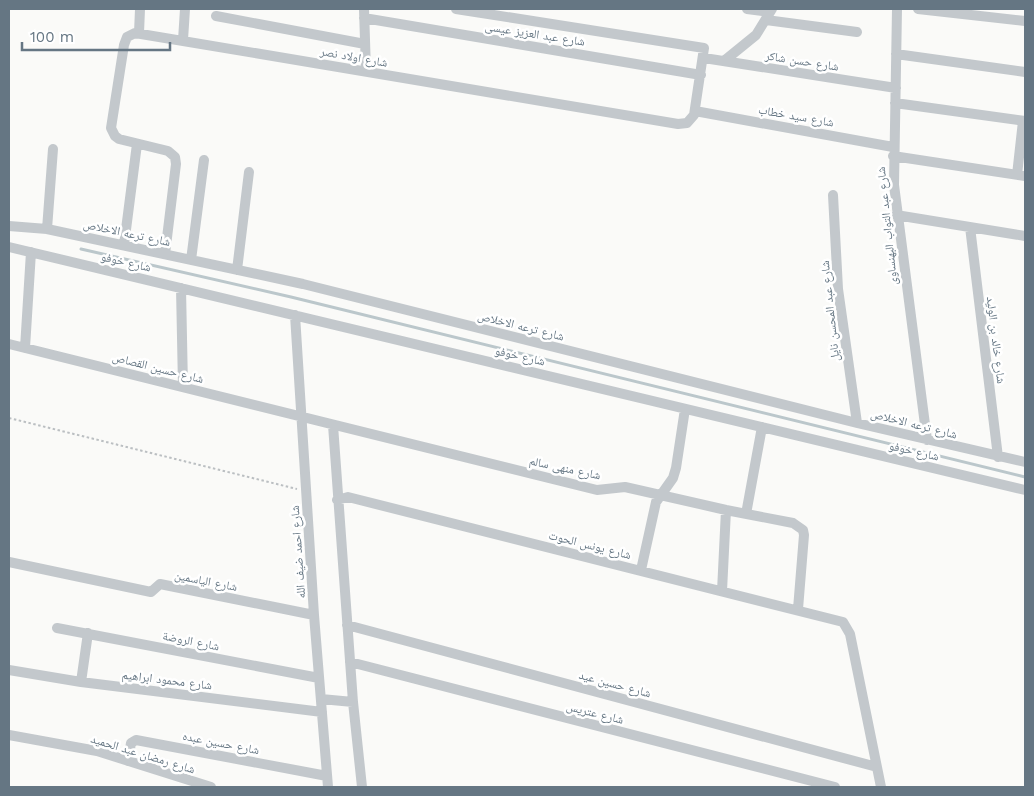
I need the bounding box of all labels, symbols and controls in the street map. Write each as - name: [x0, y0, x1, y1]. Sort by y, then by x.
- street label: شارع عبد العزيز عيسى: [484, 19, 586, 50]
- scale bar: [22, 20, 170, 52]
- text: 100 m: [30, 28, 74, 46]
- street label: شارع اولاد نصر: [318, 44, 389, 71]
- street label: شارع حسن شاكر: [763, 48, 840, 75]
- street label: شارع سيد خطاب: [757, 102, 835, 131]
- street label: شارع عبد التواب البهنساوى: [874, 166, 901, 286]
- street label: شارع ترعه الاخلاص: [82, 217, 172, 250]
- street label: شارع خوفو: [99, 249, 152, 276]
- street label: شارع عبد المحسن نايل: [818, 260, 843, 362]
- street label: شارع خالد بن الوليد: [983, 296, 1008, 385]
- street label: شارع ترعه الاخلاص: [476, 308, 566, 345]
- street label: شارع خوفو: [493, 343, 546, 370]
- street label: شارع حسين القصاص: [111, 350, 205, 387]
- street label: شارع ترعه الاخلاص: [869, 406, 959, 443]
- street label: شارع خوفو: [887, 438, 940, 465]
- street label: شارع منهى سالم: [528, 454, 602, 483]
- street label: شارع احمد ضيف الله: [288, 505, 309, 599]
- street label: شارع يونس الحوت: [547, 528, 633, 563]
- street label: شارع الياسمين: [173, 568, 239, 595]
- street label: شارع الروضة: [161, 629, 221, 654]
- street label: شارع محمود ابراهيم: [121, 668, 213, 693]
- street label: شارع حسين عيد: [577, 668, 653, 701]
- street label: شارع عتريس: [565, 699, 625, 728]
- street label: شارع حسين عبده: [181, 729, 261, 758]
- street label: شارع رمضان عبد الحميد: [89, 731, 197, 777]

